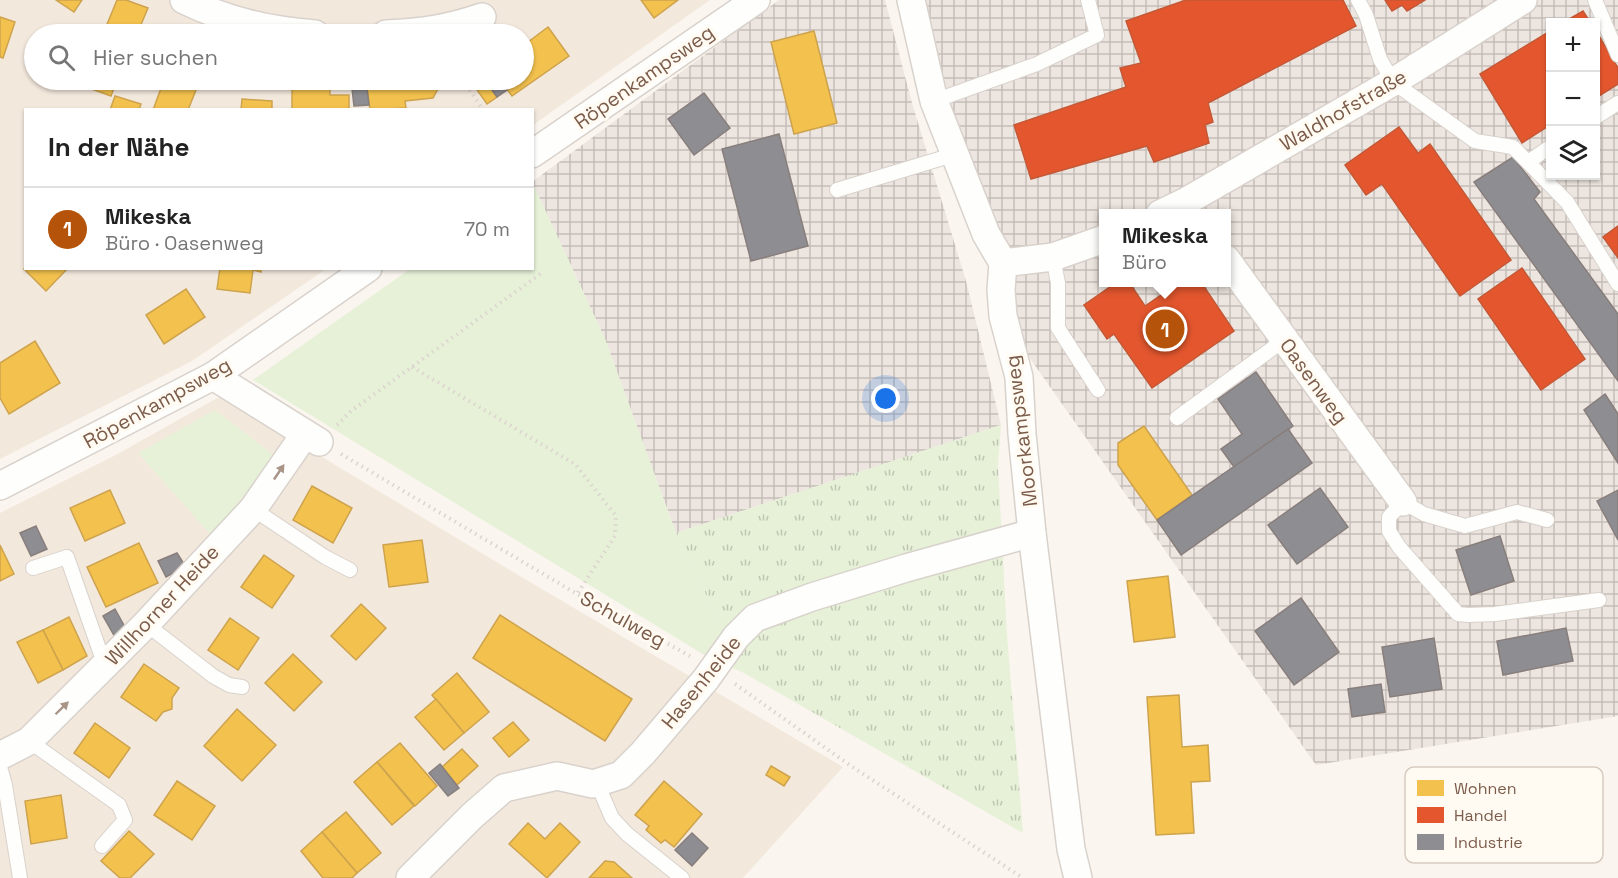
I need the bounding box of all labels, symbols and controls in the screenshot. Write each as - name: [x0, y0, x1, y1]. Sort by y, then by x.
- map controls: [1546, 18, 1600, 180]
- button: +: [1546, 18, 1600, 72]
- street label: Röpenkampsweg: [569, 19, 719, 135]
- search box: [24, 24, 534, 90]
- icon: search: [45, 41, 78, 74]
- text: Hier suchen: [93, 43, 218, 71]
- street label: Waldhofstraße: [1275, 63, 1411, 157]
- button: −: [1546, 72, 1600, 126]
- button: layers: [1546, 126, 1600, 180]
- text: In der Nähe: [48, 130, 189, 164]
- text: Mikeska: [105, 202, 191, 230]
- popup: [1099, 209, 1231, 287]
- text: 1: [63, 216, 72, 242]
- text: 70 m: [464, 216, 510, 242]
- text: Mikeska: [1122, 221, 1208, 249]
- text: Büro · Oasenweg: [105, 230, 264, 256]
- text: Büro: [1122, 249, 1167, 275]
- pin: 1: [1146, 306, 1184, 352]
- street label: Oasenweg: [1274, 333, 1354, 429]
- street label: Röpenkampsweg: [79, 352, 235, 454]
- street label: Moorkampsweg: [999, 354, 1043, 508]
- your location: [871, 384, 900, 413]
- one-way arrow: [273, 464, 285, 480]
- street label: Willhorner Heide: [99, 539, 225, 671]
- street label: Schulweg: [576, 585, 670, 653]
- street label: Hasenheide: [655, 630, 747, 734]
- one-way arrow: [55, 701, 69, 715]
- legend: [1405, 767, 1603, 863]
- text: Wohnen: [1454, 778, 1517, 799]
- text: Handel: [1454, 805, 1507, 826]
- text: Industrie: [1454, 832, 1523, 853]

